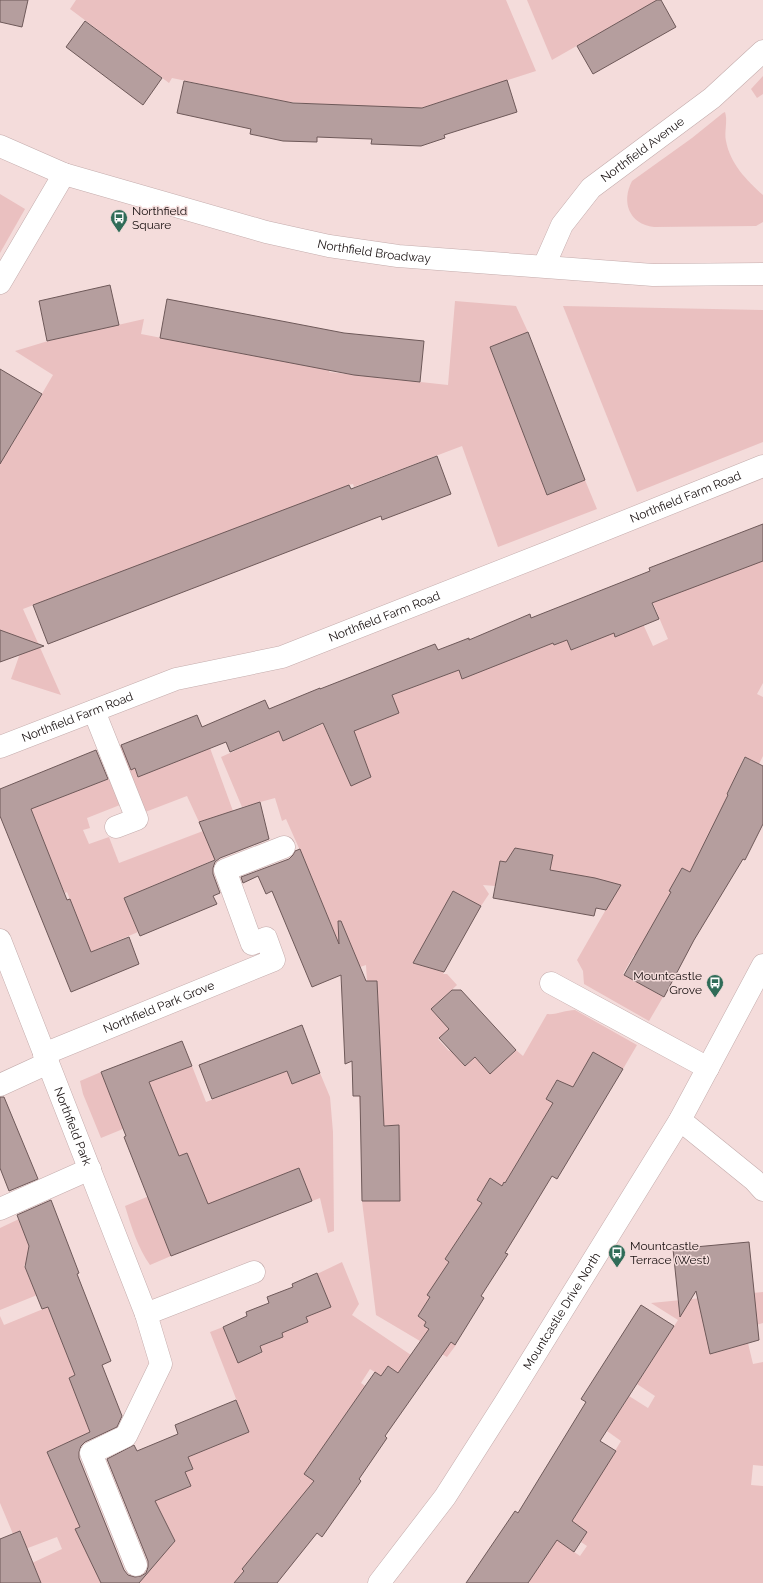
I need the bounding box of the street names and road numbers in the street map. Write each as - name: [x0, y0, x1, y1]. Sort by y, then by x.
- street label: Northfield Avenue: [598, 114, 687, 185]
- street label: Northfield Broadway: [316, 237, 432, 265]
- street label: Northfield Farm Road: [628, 469, 743, 526]
- street label: Northfield Farm Road: [327, 589, 442, 645]
- street label: Northfield Farm Road: [20, 689, 135, 745]
- street label: Northfield Park Grove: [101, 978, 216, 1036]
- street label: Northfield Park: [51, 1085, 95, 1168]
- street label: Mountcastle Drive North: [520, 1250, 603, 1372]

